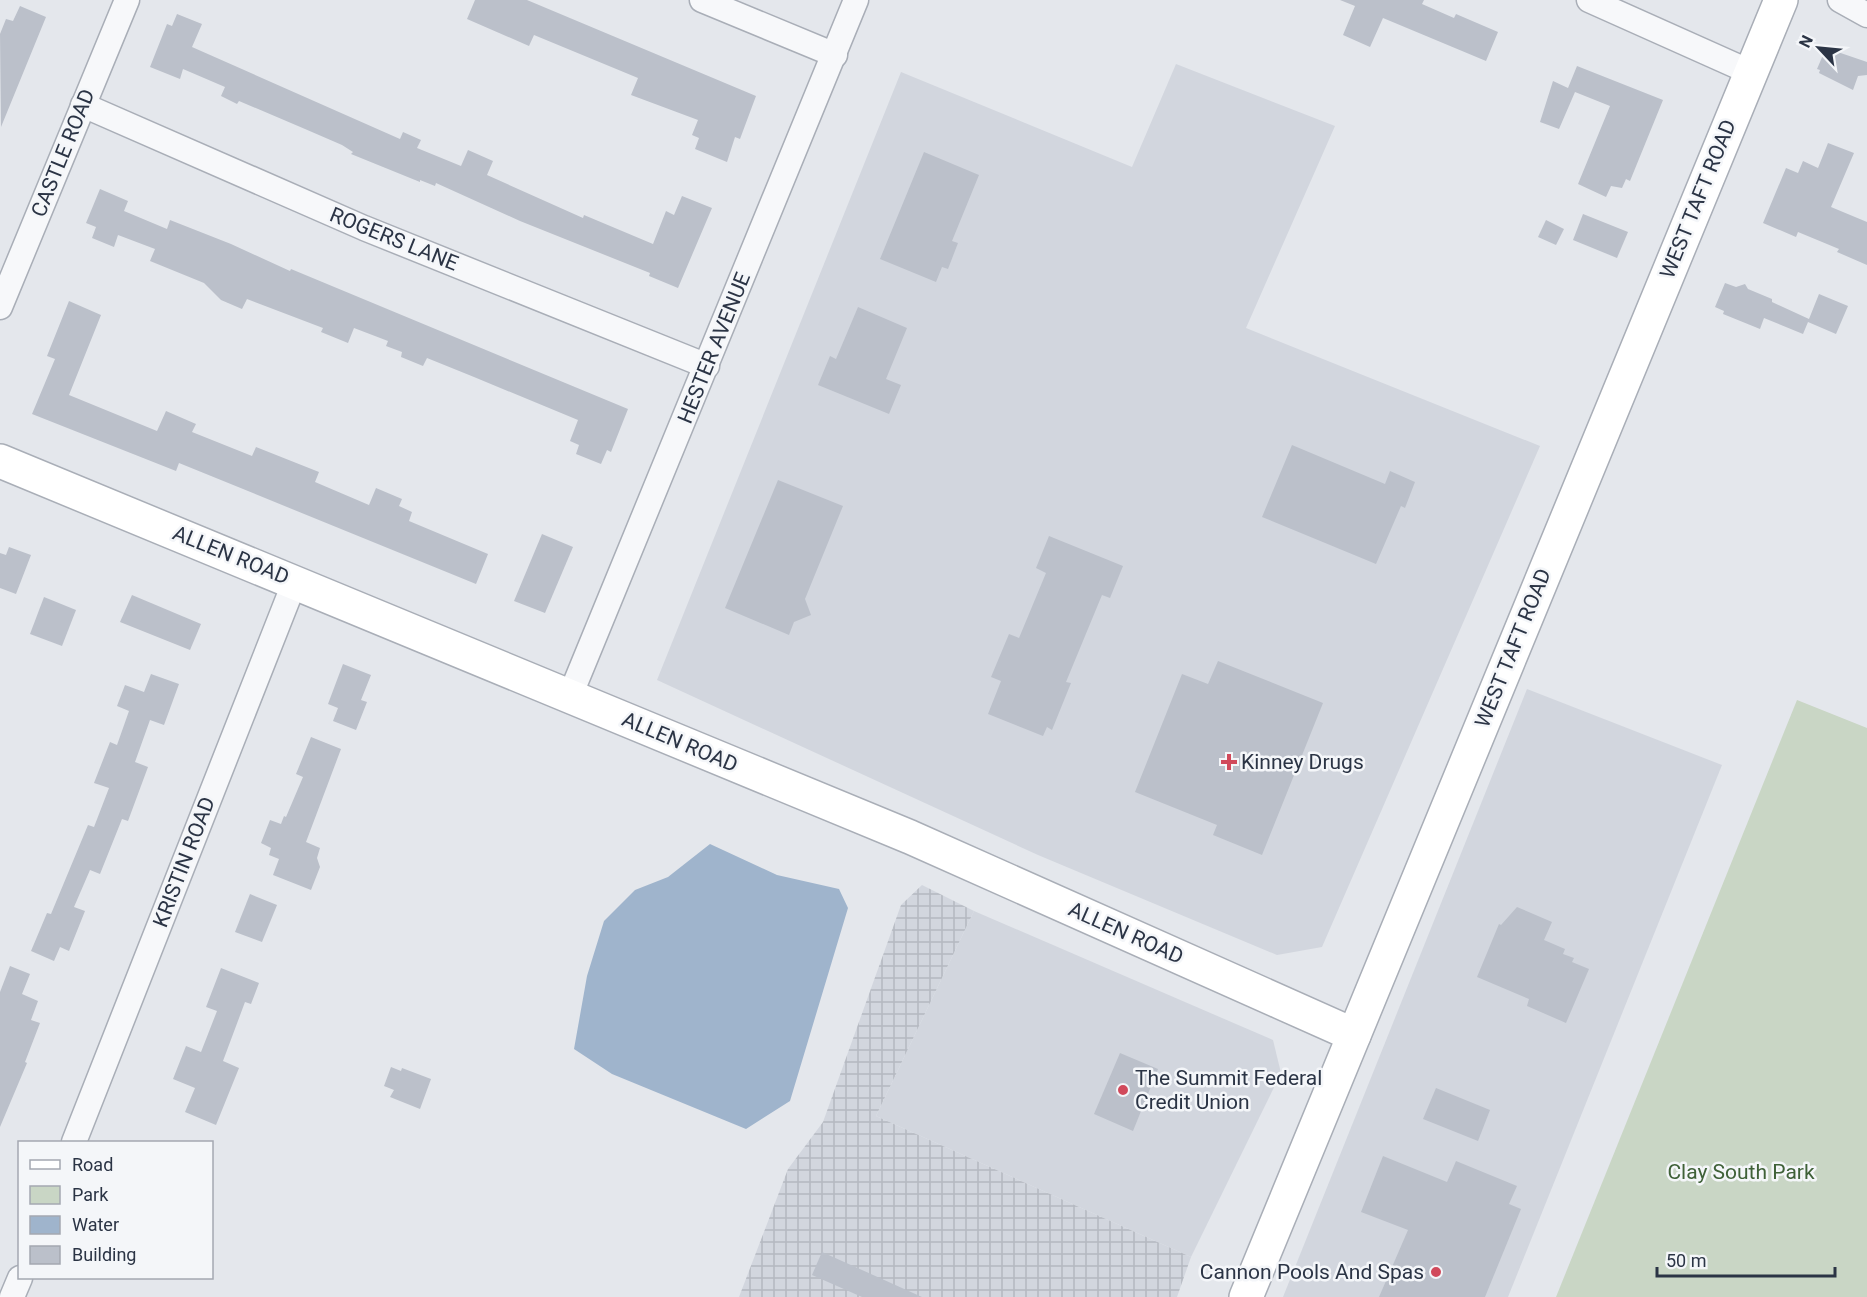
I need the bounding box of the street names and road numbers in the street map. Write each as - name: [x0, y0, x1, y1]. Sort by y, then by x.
- street label: CASTLE ROAD: [26, 86, 100, 220]
- street label: WEST TAFT ROAD: [1655, 116, 1741, 282]
- street label: ROGERS LANE: [326, 202, 462, 276]
- street label: HESTER AVENUE: [673, 269, 755, 427]
- street label: ALLEN ROAD: [169, 521, 293, 589]
- street label: WEST TAFT ROAD: [1470, 565, 1556, 731]
- street label: ALLEN ROAD: [619, 707, 741, 777]
- street label: KRISTIN ROAD: [148, 794, 220, 930]
- street label: ALLEN ROAD: [1065, 897, 1187, 969]

